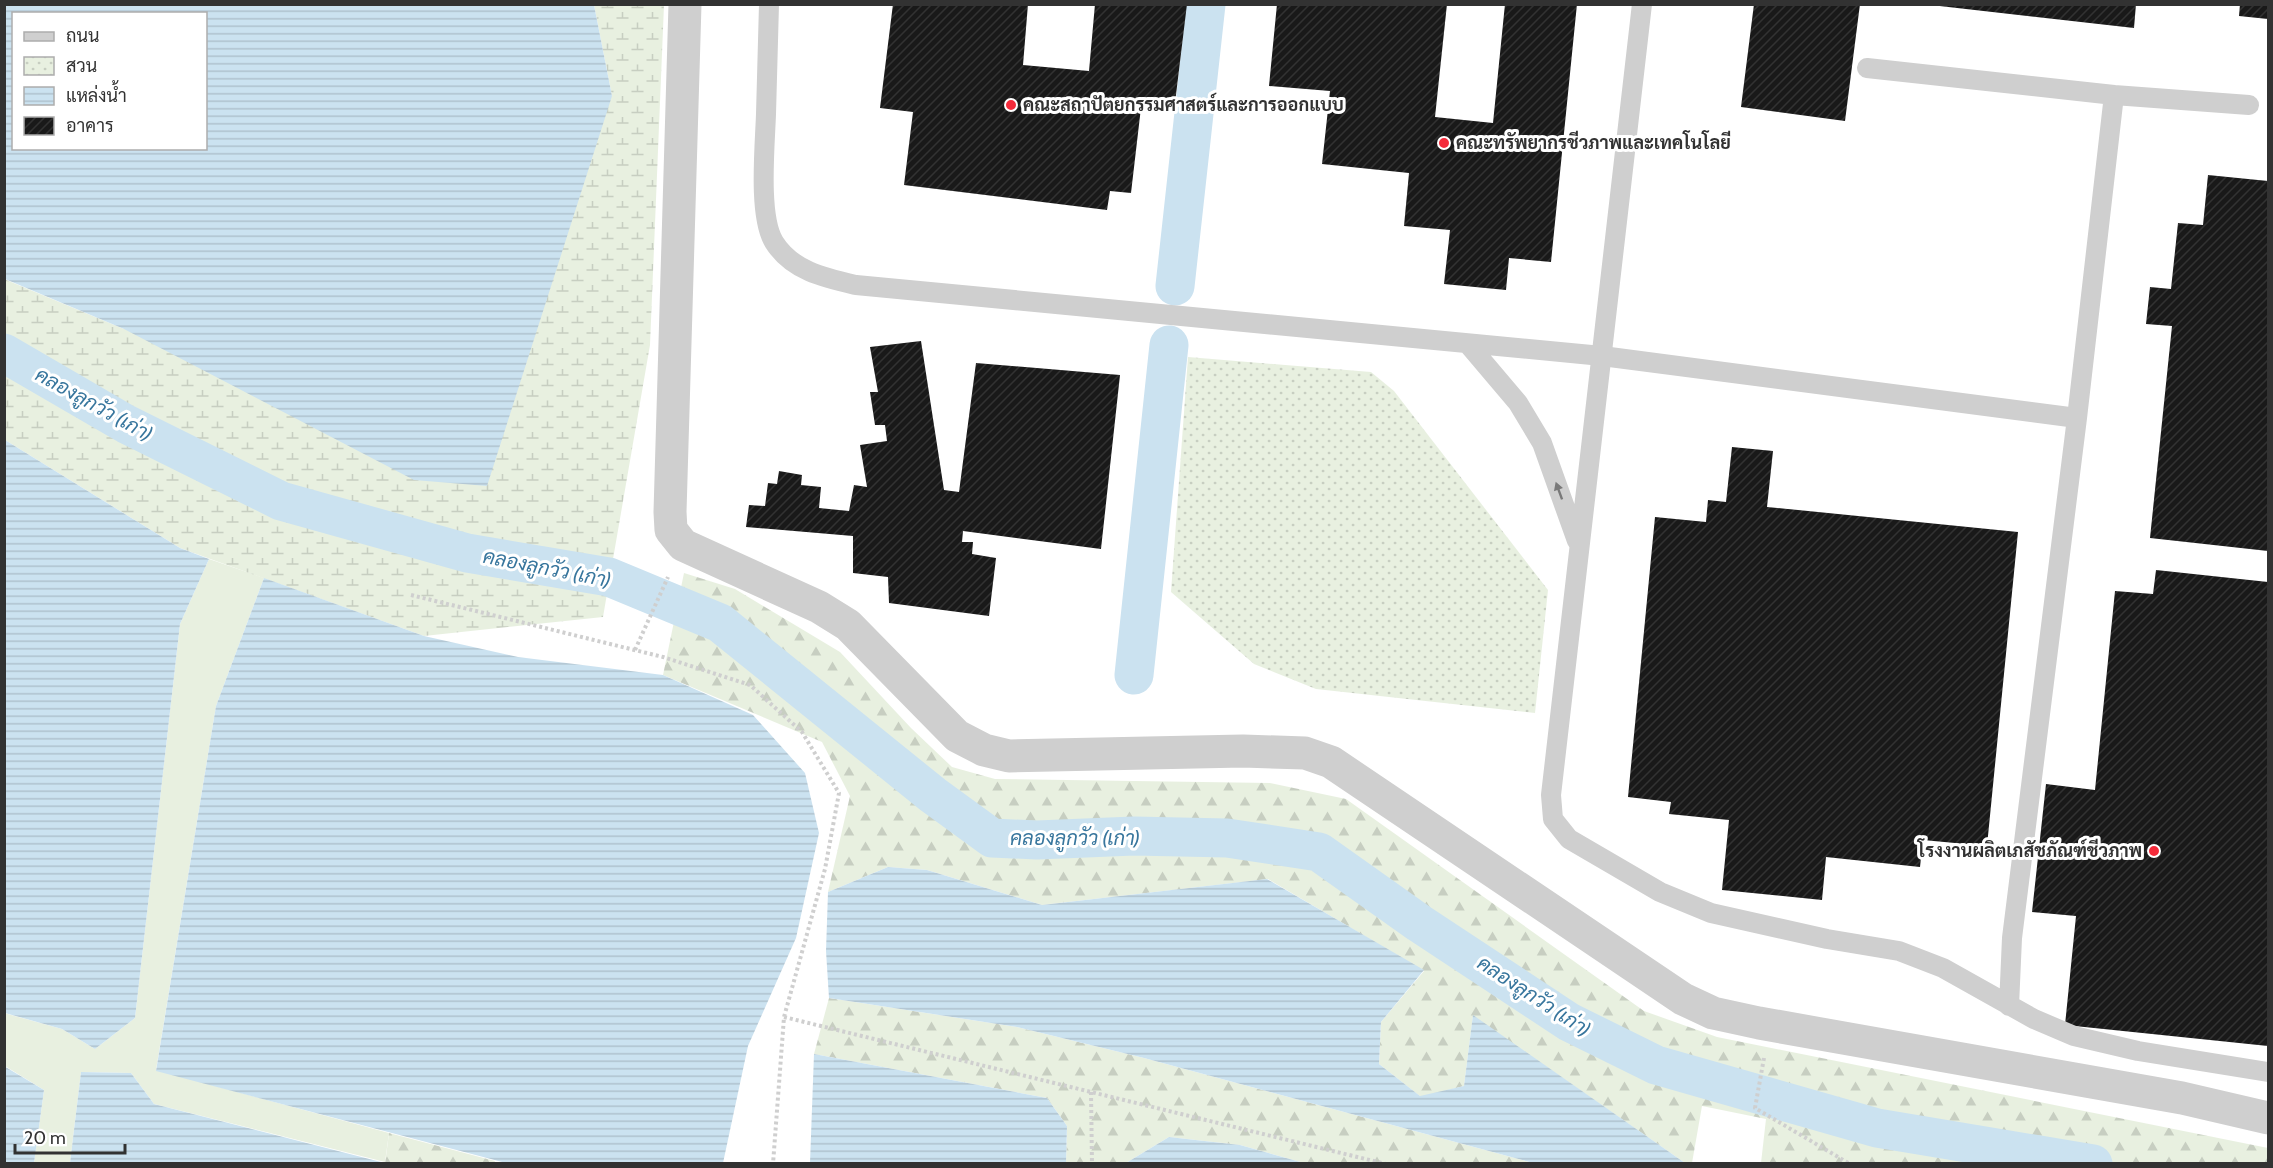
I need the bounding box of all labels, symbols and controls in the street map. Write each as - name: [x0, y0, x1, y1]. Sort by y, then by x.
- legend: [12, 12, 207, 150]
- text: ถนน: [66, 25, 99, 47]
- text: สวน: [66, 55, 97, 77]
- text: แหล่งน้ำ: [66, 80, 127, 107]
- place label: คณะสถาปัตยกรรมศาสตร์และการออกแบบ: [1023, 92, 1344, 116]
- marker: คณะสถาปัตยกรรมศาสตร์และการออกแบบ: [1004, 98, 1018, 112]
- text: อาคาร: [66, 115, 114, 137]
- place label: คณะทรัพยากรชีวภาพและเทคโนโลยี: [1456, 130, 1731, 154]
- marker: คณะทรัพยากรชีวภาพและเทคโนโลยี: [1437, 136, 1451, 150]
- water label: คลองลูกวัว (เก่า): [30, 362, 157, 449]
- one-way arrow: [1554, 482, 1564, 500]
- water label: คลองลูกวัว (เก่า): [480, 544, 613, 595]
- water label: คลองลูกวัว (เก่า): [1010, 826, 1140, 853]
- place label: โรงงานผลิตเภสัชภัณฑ์ชีวภาพ: [1917, 838, 2142, 862]
- marker: โรงงานผลิตเภสัชภัณฑ์ชีวภาพ: [2147, 844, 2161, 858]
- water label: คลองลูกวัว (เก่า): [1471, 951, 1595, 1044]
- scale bar: [15, 1117, 124, 1155]
- text: 20 m: [24, 1127, 66, 1149]

